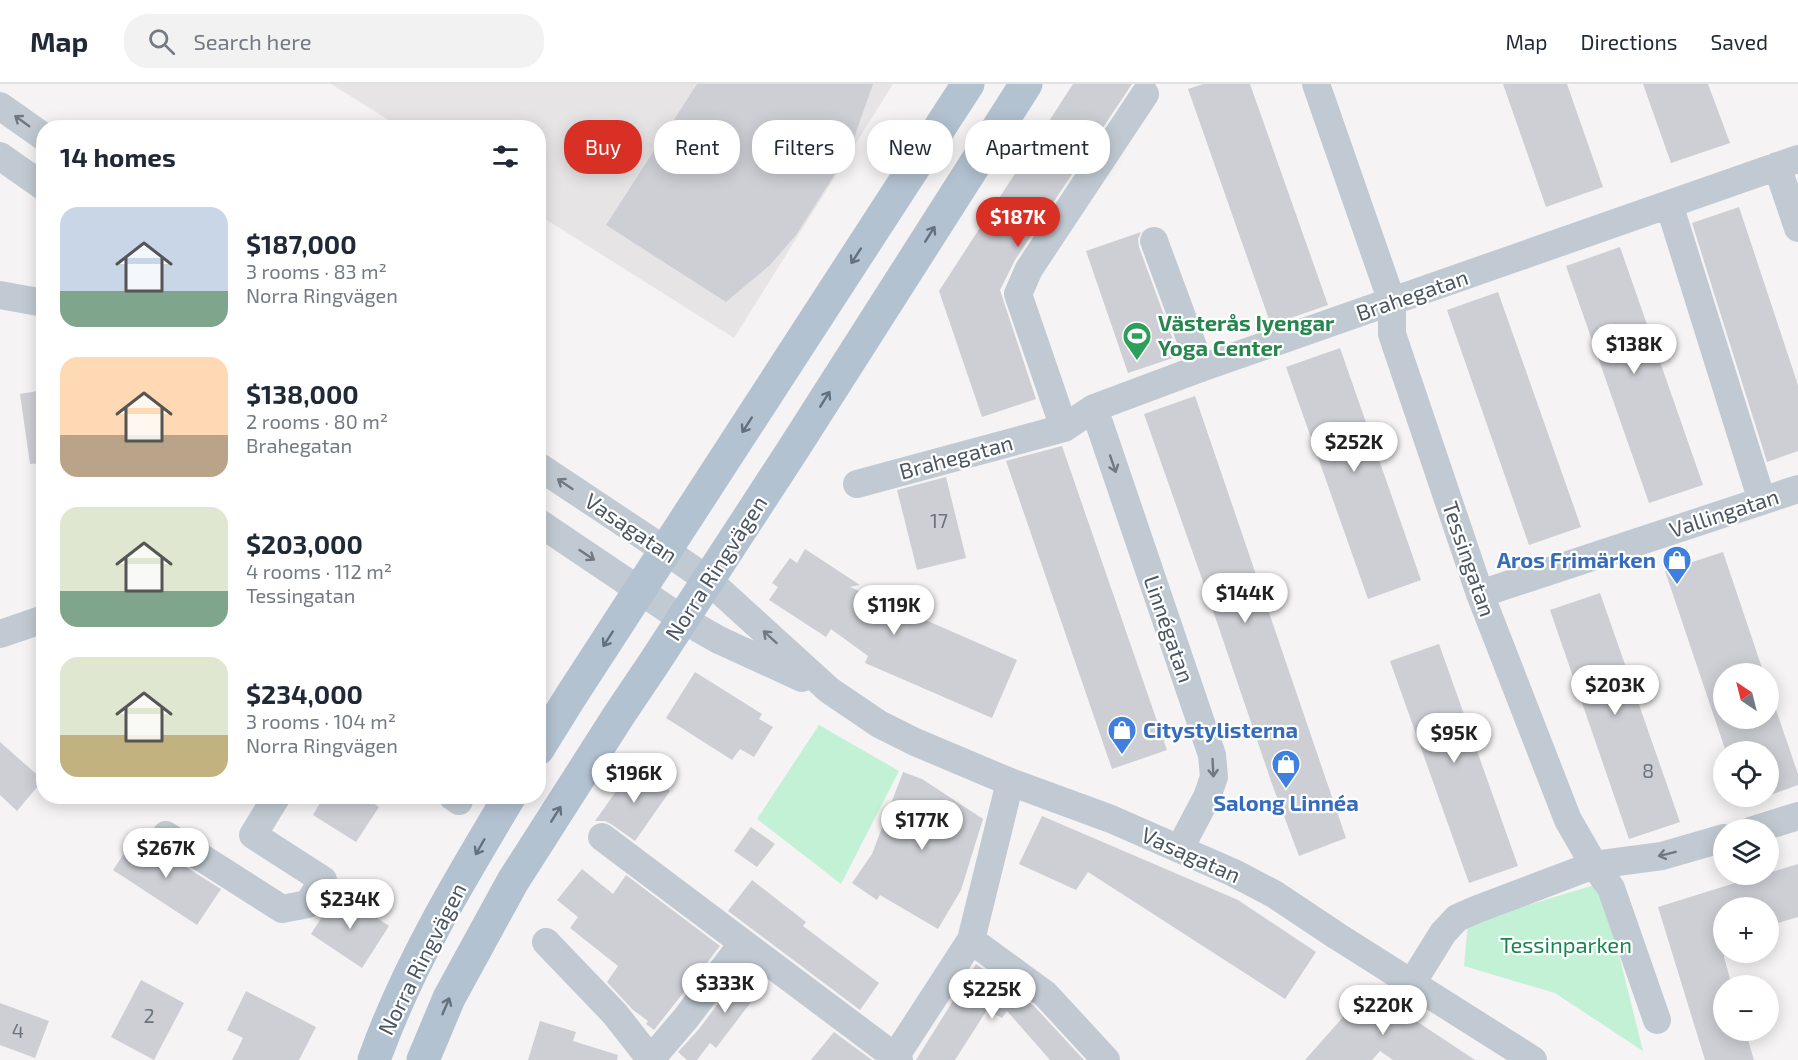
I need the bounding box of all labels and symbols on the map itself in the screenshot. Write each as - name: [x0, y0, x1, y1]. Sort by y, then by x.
- one-way arrow: [14, 115, 30, 127]
- pin: $187K: [976, 197, 1060, 248]
- one-way arrow: [923, 226, 936, 243]
- one-way arrow: [850, 247, 862, 264]
- street label: Brahegatan: [1352, 263, 1471, 325]
- place label: Västerås Iyengar Yoga Center: [1158, 309, 1335, 360]
- sports icon: Västerås Iyengar Yoga Center: [1121, 320, 1153, 362]
- pin: $138K: [1592, 324, 1676, 375]
- one-way arrow: [819, 391, 831, 408]
- one-way arrow: [740, 417, 753, 434]
- pin: $252K: [1312, 422, 1396, 473]
- street label: Brahegatan: [896, 428, 1015, 484]
- one-way arrow: [1108, 454, 1119, 473]
- one-way arrow: [557, 477, 574, 489]
- street label: Vallingatan: [1666, 482, 1782, 542]
- street label: Vasagatan: [581, 487, 683, 567]
- street label: Norra Ringvägen: [659, 490, 772, 645]
- street label: Tessingatan: [1438, 498, 1502, 620]
- house number: 17: [930, 508, 948, 532]
- shop icon: Aros Frimärken: [1661, 544, 1693, 586]
- place label: Aros Frimärken: [1497, 546, 1656, 572]
- one-way arrow: [578, 549, 595, 561]
- street label: Linnégatan: [1139, 572, 1200, 686]
- pin: $144K: [1203, 573, 1287, 624]
- pin: $119K: [852, 585, 936, 636]
- one-way arrow: [602, 630, 614, 647]
- one-way arrow: [763, 630, 778, 644]
- north arrow: [1713, 663, 1779, 729]
- pin: $203K: [1573, 665, 1657, 716]
- pin: $95K: [1418, 713, 1490, 764]
- shop icon: Citystylisterna: [1106, 714, 1138, 756]
- place label: Citystylisterna: [1143, 716, 1298, 743]
- shop icon: Salong Linnéa: [1270, 748, 1302, 790]
- pin: $196K: [592, 753, 676, 804]
- one-way arrow: [1207, 758, 1218, 778]
- house number: 8: [1642, 758, 1654, 782]
- place label: Salong Linnéa: [1213, 789, 1359, 815]
- pin: $177K: [880, 800, 964, 851]
- one-way arrow: [549, 805, 562, 822]
- street label: Vasagatan: [1138, 821, 1245, 887]
- pin: $267K: [124, 828, 208, 879]
- one-way arrow: [474, 838, 486, 855]
- one-way arrow: [1658, 848, 1677, 860]
- street label: Norra Ringvägen: [372, 878, 471, 1039]
- pin: $234K: [308, 879, 392, 930]
- park label: Tessinparken: [1500, 931, 1632, 957]
- pin: $333K: [683, 963, 767, 1014]
- pin: $225K: [950, 969, 1034, 1020]
- pin: $220K: [1341, 985, 1425, 1036]
- one-way arrow: [441, 997, 452, 1016]
- house number: 2: [143, 1003, 155, 1027]
- house number: 4: [12, 1018, 24, 1042]

